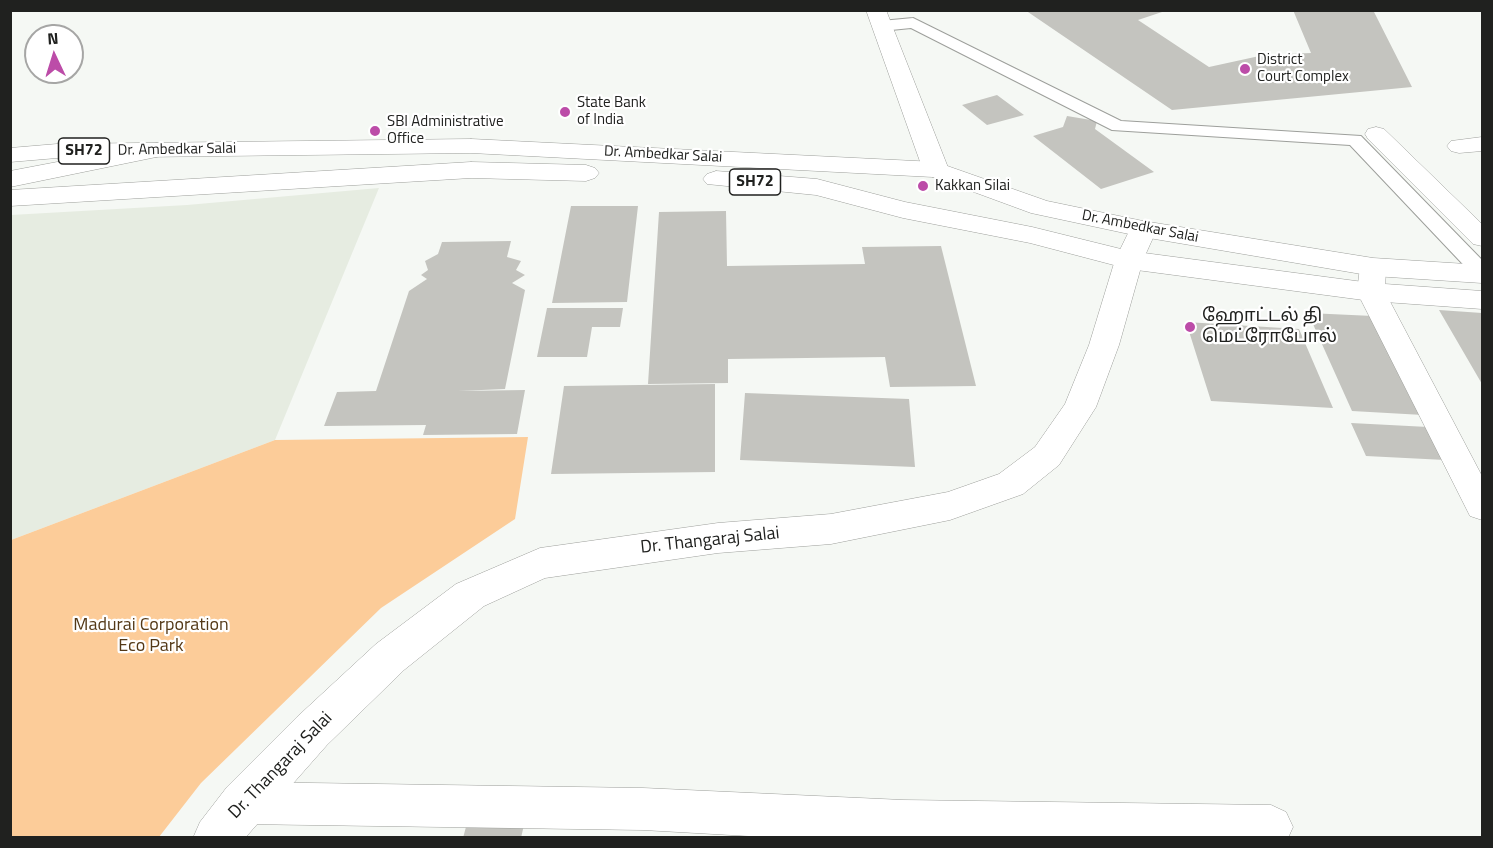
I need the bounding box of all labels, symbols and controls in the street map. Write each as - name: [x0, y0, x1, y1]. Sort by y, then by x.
- north arrow: [24, 24, 84, 84]
- text: N: [47, 26, 59, 50]
- place label: District Court Complex: [1257, 51, 1349, 86]
- marker: District Court Complex: [1238, 62, 1252, 76]
- place label: State Bank of India: [577, 94, 646, 129]
- marker: State Bank of India: [558, 105, 572, 119]
- place label: SBI Administrative Office: [387, 113, 503, 148]
- marker: SBI Administrative Office: [368, 124, 382, 138]
- road number: SH72: [58, 138, 110, 164]
- street label: Dr. Ambedkar Salai: [118, 140, 236, 160]
- street label: Dr. Ambedkar Salai: [603, 143, 723, 167]
- road number: SH72: [730, 169, 780, 195]
- place label: Kakkan Silai: [935, 177, 1010, 195]
- marker: Kakkan Silai: [916, 179, 930, 193]
- street label: Dr. Ambedkar Salai: [1080, 207, 1200, 247]
- place label: ஹோட்டல் தி மெட்ரோபோல்: [1202, 306, 1337, 348]
- marker: ஹோட்டல் தி மெட்ரோபோல்: [1183, 320, 1197, 334]
- street label: Dr. Thangaraj Salai: [639, 523, 781, 559]
- park label: Madurai Corporation Eco Park: [73, 615, 229, 658]
- street label: Dr. Thangaraj Salai: [225, 708, 337, 824]

